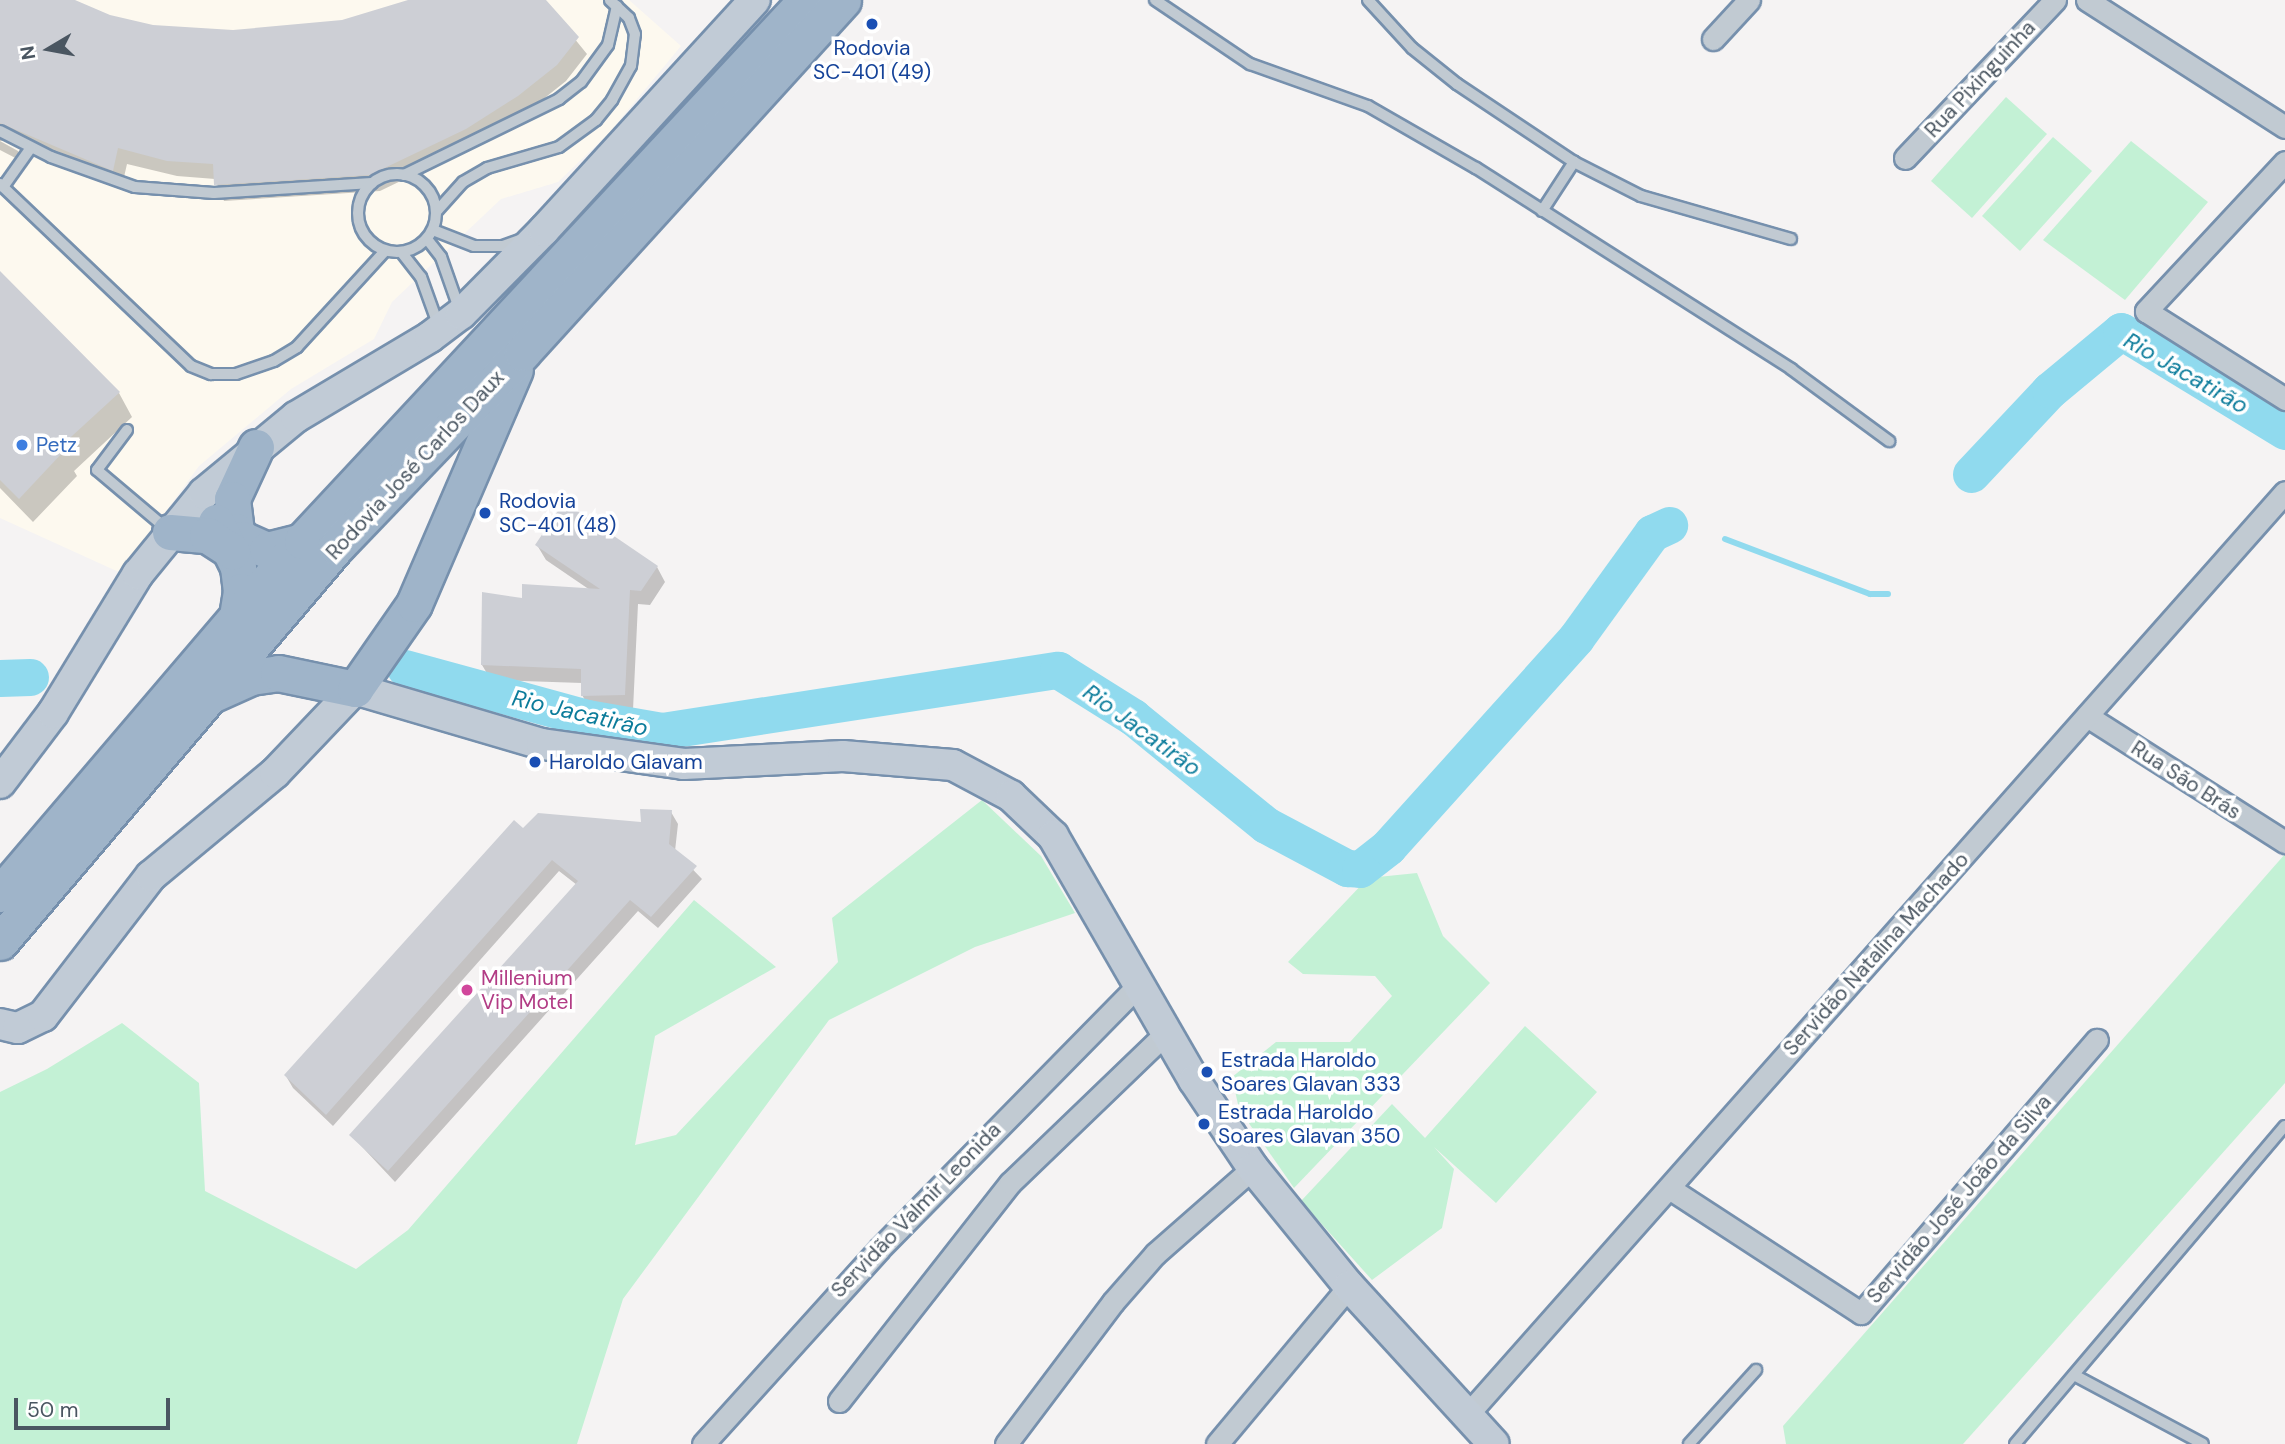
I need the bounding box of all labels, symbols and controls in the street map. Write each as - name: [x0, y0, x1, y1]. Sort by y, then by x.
- north arrow: [14, 14, 84, 84]
- street label: Rua Pixinguinha: [1919, 15, 2041, 143]
- marker: Rodovia SC-401 (49): [864, 16, 880, 32]
- place label: Rodovia SC-401 (49): [813, 35, 931, 85]
- text: N: [14, 44, 41, 62]
- water label: Rio Jacatirão: [2119, 326, 2253, 420]
- street label: Rodovia José Carlos Daux: [321, 365, 509, 565]
- place label: Petz: [36, 432, 77, 458]
- marker: Petz: [14, 437, 30, 453]
- place label: Rodovia SC-401 (48): [499, 488, 616, 538]
- marker: Rodovia SC-401 (48): [477, 505, 493, 521]
- water label: Rio Jacatirão: [1078, 678, 1206, 782]
- water label: Rio Jacatirão: [509, 684, 651, 742]
- street label: Rua São Brás: [2126, 735, 2246, 825]
- place label: Haroldo Glavam: [549, 749, 703, 775]
- marker: Haroldo Glavam: [527, 754, 543, 770]
- street label: Servidão Natalina Machado: [1778, 847, 1974, 1061]
- place label: Millenium Vip Motel: [481, 965, 573, 1015]
- marker: Millenium Vip Motel: [459, 982, 475, 998]
- place label: Estrada Haroldo Soares Glavan 333: [1221, 1047, 1401, 1097]
- marker: Estrada Haroldo Soares Glavan 333: [1199, 1064, 1215, 1080]
- street label: Servidão José João da Silva: [1862, 1090, 2056, 1308]
- place label: Estrada Haroldo Soares Glavan 350: [1218, 1099, 1400, 1149]
- marker: Estrada Haroldo Soares Glavan 350: [1196, 1116, 1212, 1132]
- street label: Servidão Valmir Leonida: [826, 1117, 1006, 1303]
- scale bar: [18, 1384, 173, 1428]
- text: 50 m: [27, 1396, 78, 1424]

